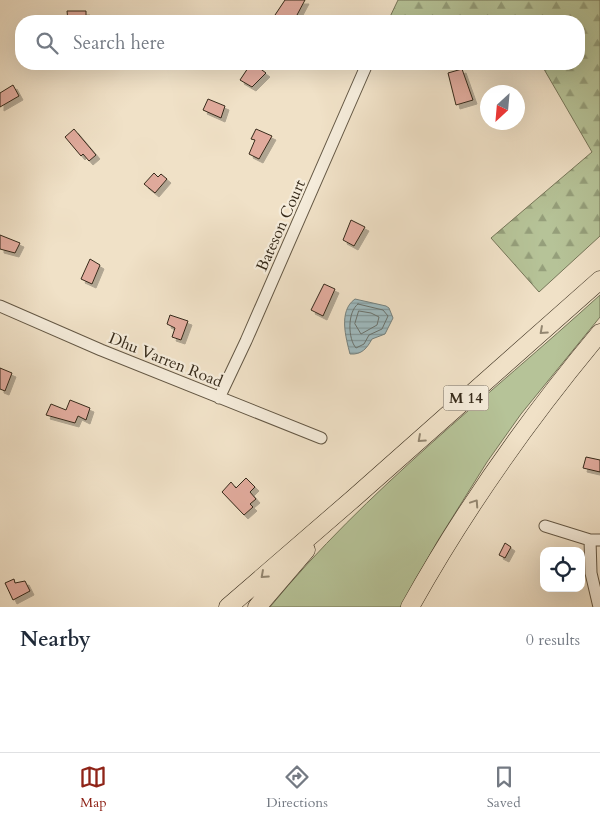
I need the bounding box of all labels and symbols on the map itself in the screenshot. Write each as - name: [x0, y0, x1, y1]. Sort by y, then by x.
- north arrow: [480, 85, 525, 130]
- street label: Bateson Court: [251, 176, 311, 275]
- one-way arrow: [539, 325, 548, 334]
- street label: Dhu Varren Road: [105, 327, 226, 393]
- road number: M 14: [444, 386, 488, 410]
- one-way arrow: [417, 433, 426, 442]
- one-way arrow: [469, 499, 478, 508]
- one-way arrow: [260, 569, 269, 578]

